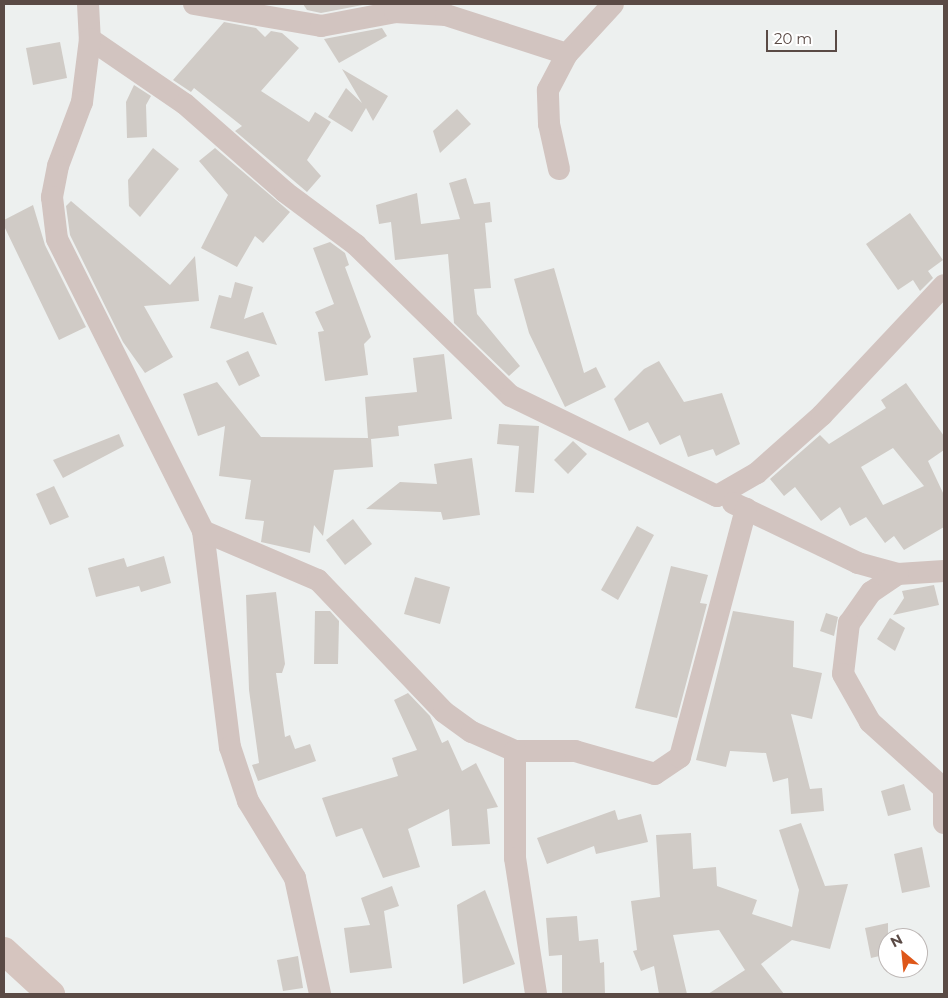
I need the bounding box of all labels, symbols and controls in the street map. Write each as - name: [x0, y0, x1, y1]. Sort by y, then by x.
- scale bar: [768, 20, 839, 52]
- text: 20 m: [774, 29, 812, 48]
- north arrow: [878, 928, 928, 978]
- text: N: [887, 930, 906, 951]

